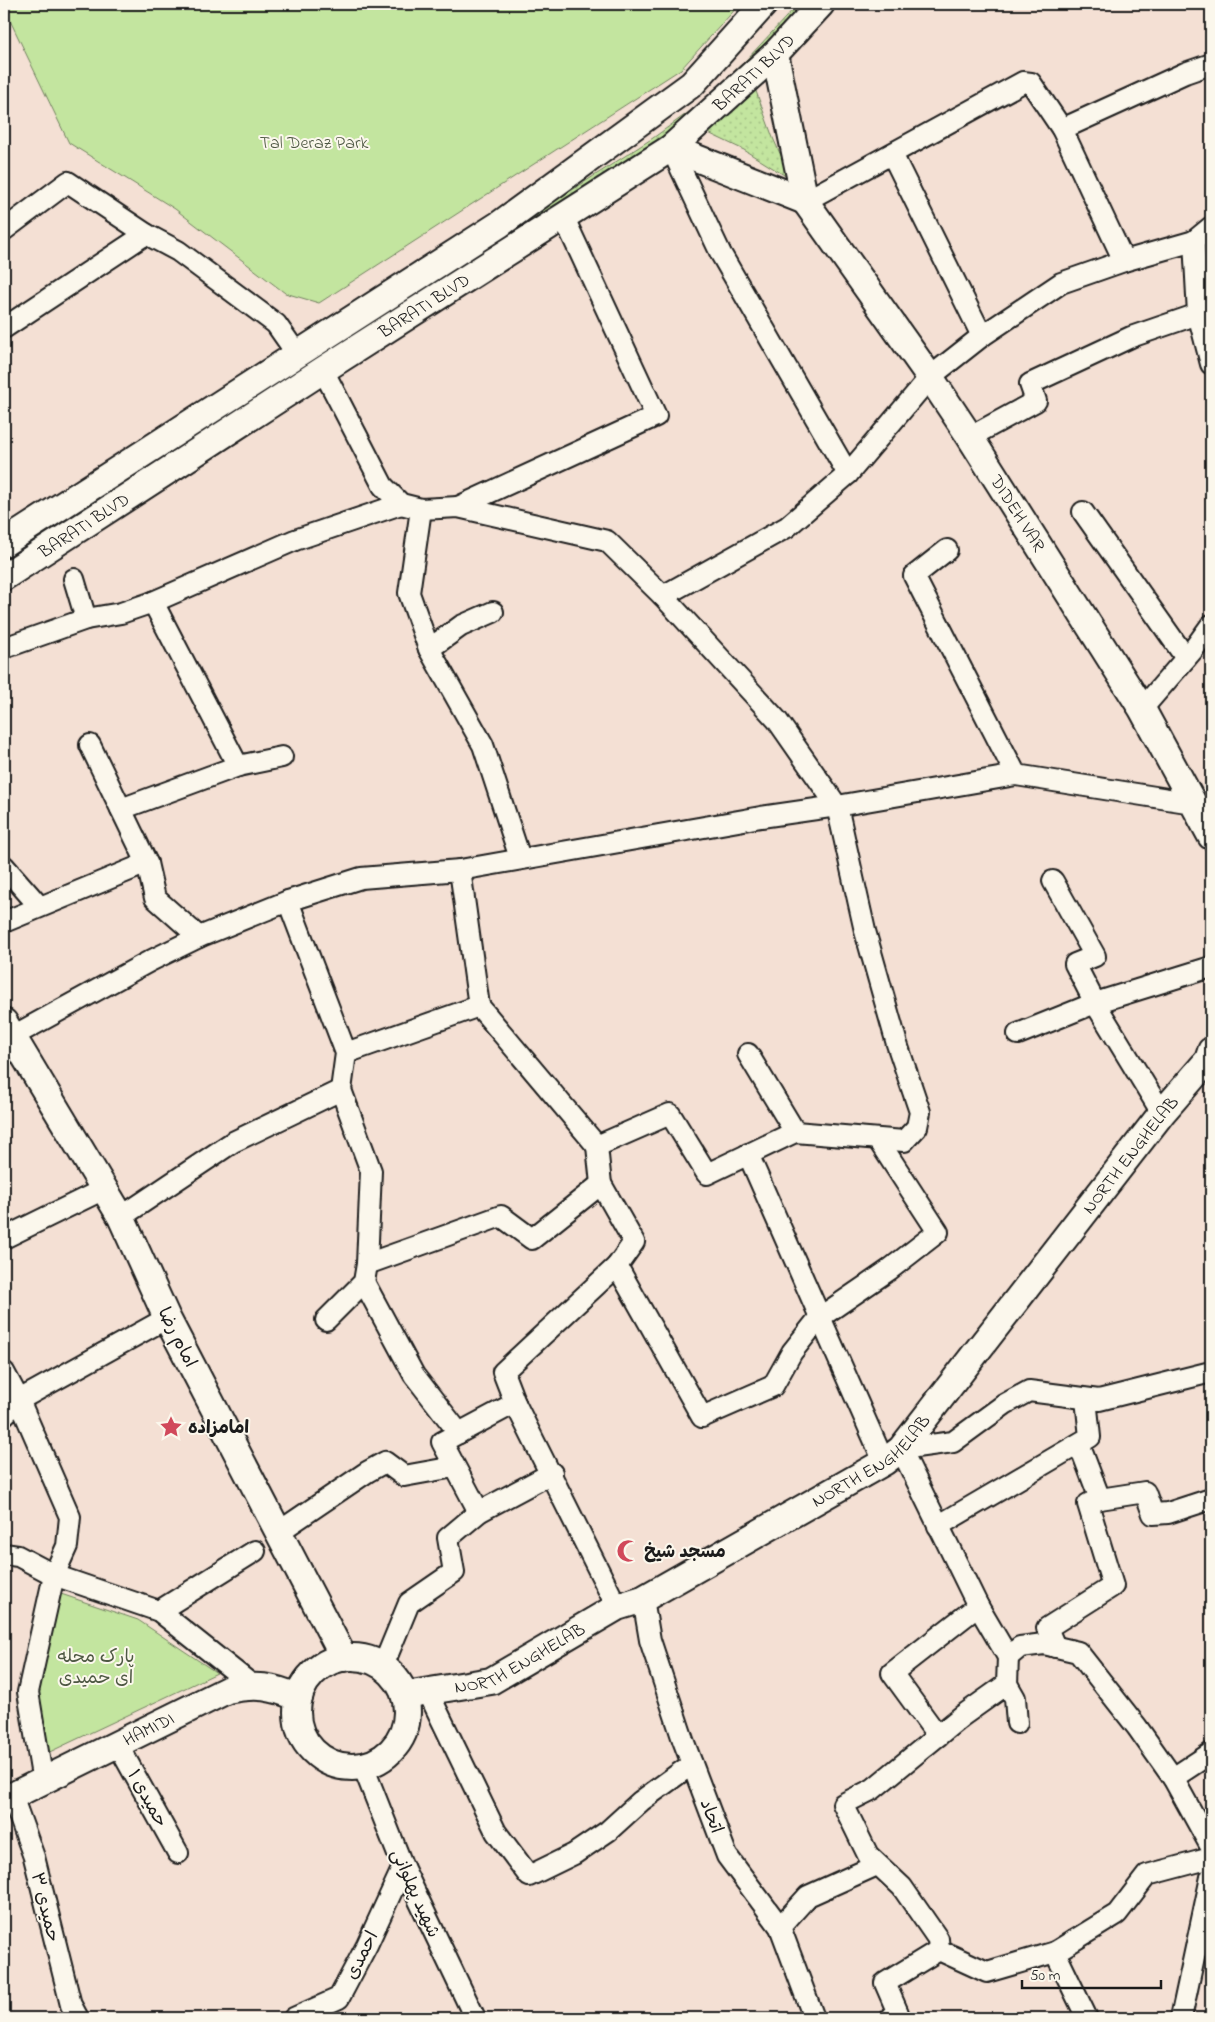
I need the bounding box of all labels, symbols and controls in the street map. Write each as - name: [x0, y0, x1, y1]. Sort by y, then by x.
- street label: BARATI BLVD: [707, 29, 802, 120]
- park label: Tal Deraz Park: [260, 131, 368, 157]
- street label: BARATI BLVD: [373, 268, 476, 347]
- street label: DIDEH VAR: [982, 470, 1050, 557]
- street label: BARATI BLVD: [33, 488, 135, 567]
- street label: NORTH ENGHELAB: [1077, 1091, 1186, 1220]
- street label: امام رضا: [150, 1303, 202, 1373]
- street label: NORTH ENGHELAB: [808, 1410, 938, 1515]
- place icon: امامزاده: [158, 1414, 184, 1440]
- place label: امامزاده: [188, 1416, 249, 1442]
- mosque icon: مسجد شیخ: [615, 1538, 641, 1564]
- place label: مسجد شیخ: [644, 1540, 726, 1566]
- street label: NORTH ENGHELAB: [453, 1617, 591, 1702]
- park label: پارک محله ای حمیدی: [57, 1645, 135, 1692]
- street label: HAMIDI: [119, 1707, 179, 1754]
- street label: حمیدی ۱: [120, 1765, 173, 1833]
- street label: اتحاد: [692, 1796, 729, 1838]
- street label: شهید پهلوانی: [383, 1845, 445, 1943]
- street label: حمیدی ۳: [23, 1870, 65, 1945]
- street label: احمدی: [340, 1927, 386, 1985]
- scale bar: [1022, 1957, 1161, 1989]
- text: 50 m: [1030, 1965, 1061, 1987]

